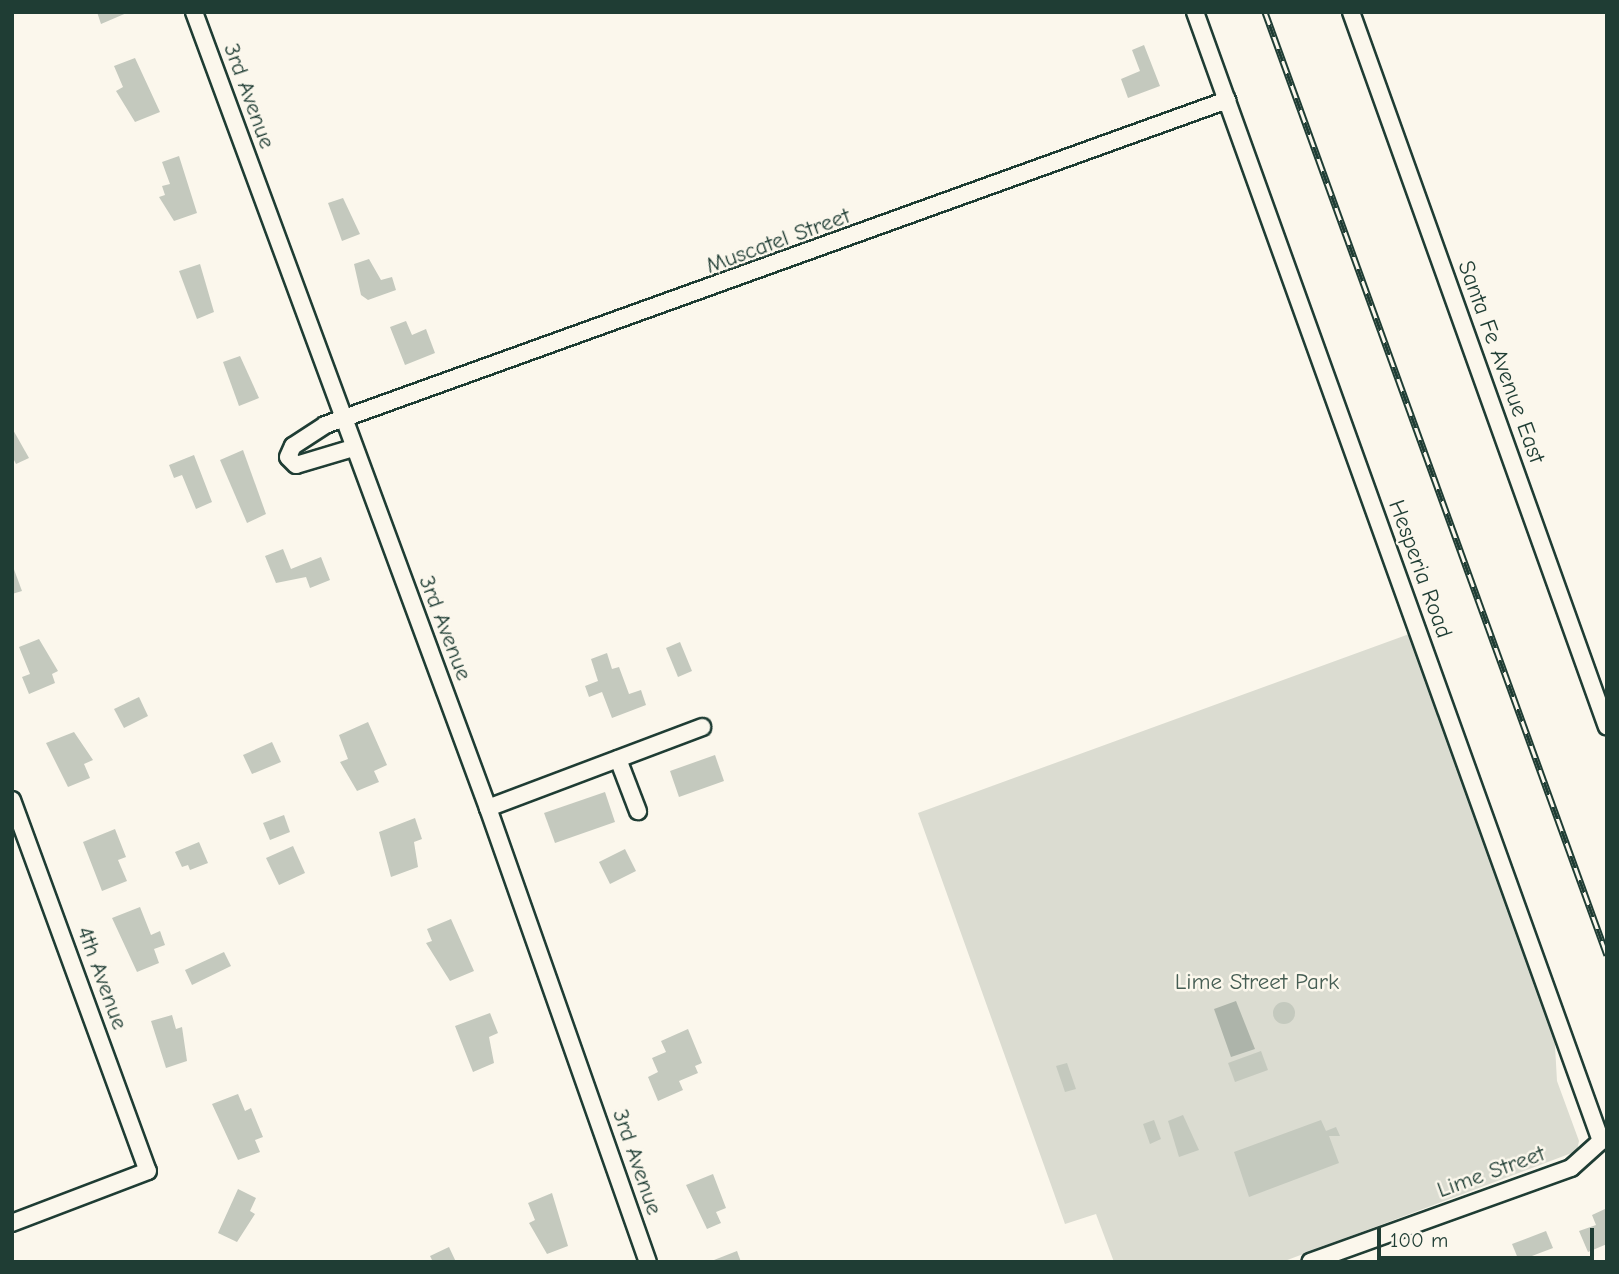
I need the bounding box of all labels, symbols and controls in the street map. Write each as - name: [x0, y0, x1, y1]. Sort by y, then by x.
- street label: 3rd Avenue: [217, 40, 281, 152]
- street label: Muscatel Street: [702, 202, 854, 280]
- street label: Santa Fe Avenue East: [1452, 257, 1550, 467]
- street label: Hesperia Road: [1382, 496, 1458, 642]
- street label: 3rd Avenue: [412, 572, 478, 684]
- street label: 4th Avenue: [71, 923, 133, 1033]
- park label: Lime Street Park: [1175, 968, 1339, 996]
- street label: 3rd Avenue: [606, 1106, 668, 1218]
- street label: Lime Street: [1433, 1140, 1549, 1204]
- scale bar: [1381, 1214, 1598, 1258]
- text: 100 m: [1390, 1228, 1448, 1252]

